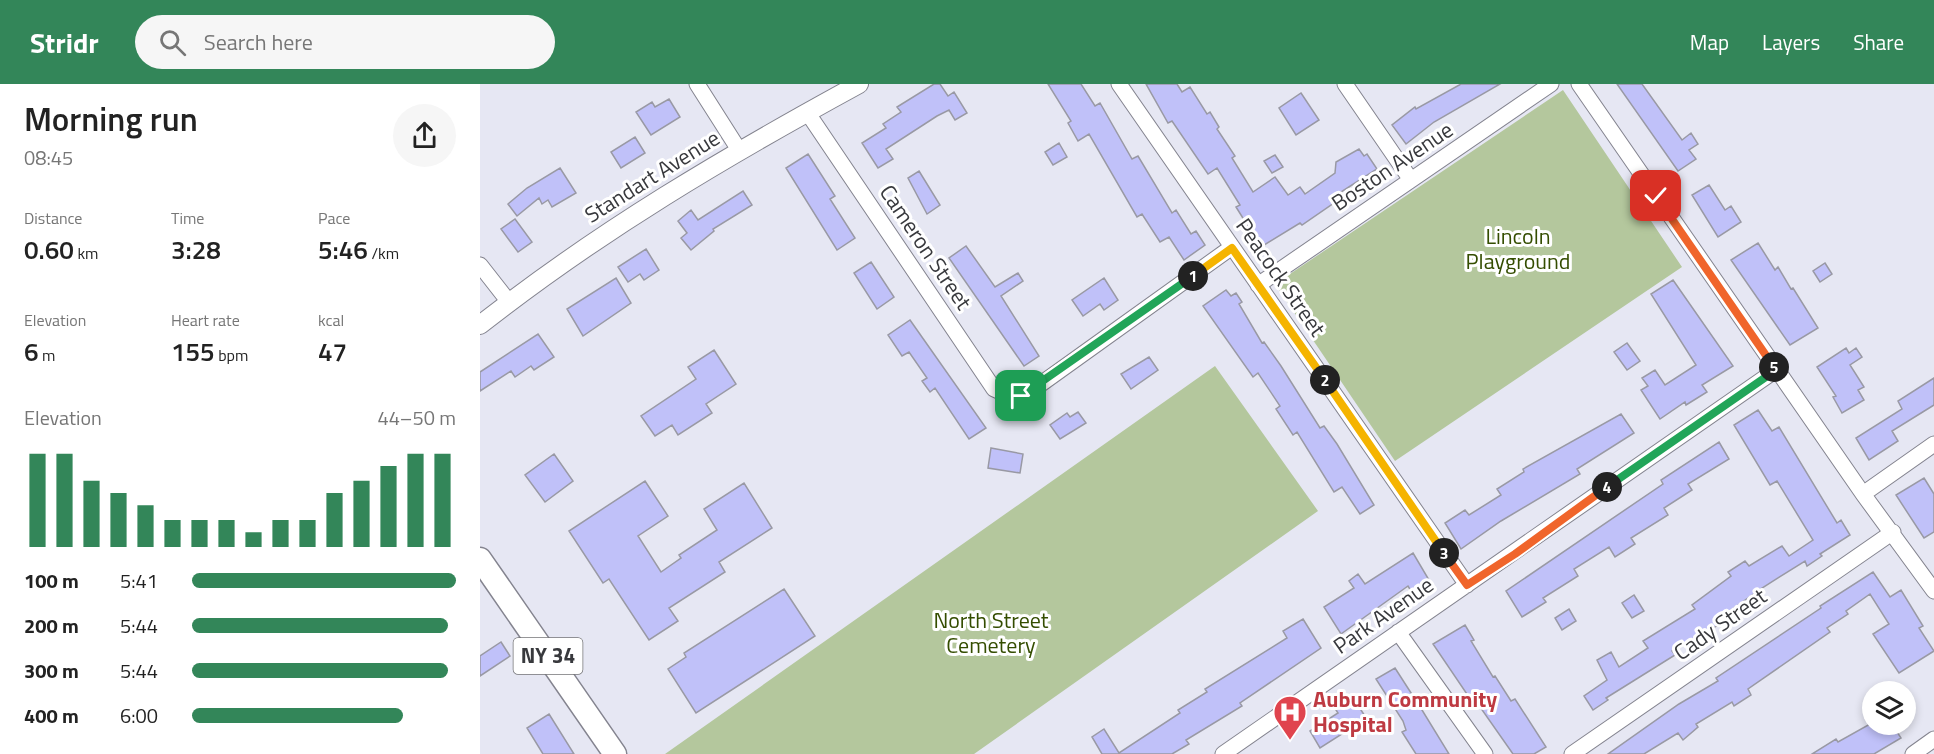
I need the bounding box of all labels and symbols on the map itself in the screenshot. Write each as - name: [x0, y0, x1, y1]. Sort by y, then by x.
- street label: Boston Avenue: [1324, 113, 1460, 219]
- street label: Standart Avenue: [578, 121, 726, 231]
- pin: [1630, 170, 1681, 221]
- street label: Cameron Street: [871, 177, 981, 317]
- street label: Peacock Street: [1228, 211, 1335, 343]
- park label: Lincoln Playground: [1466, 219, 1570, 278]
- pin: 1: [1178, 261, 1208, 291]
- pin: 5: [1759, 352, 1789, 382]
- pin: 2: [1310, 365, 1340, 395]
- pin: [995, 370, 1046, 421]
- pin: 4: [1592, 472, 1622, 502]
- pin: 3: [1429, 538, 1459, 568]
- street label: Park Avenue: [1326, 568, 1440, 662]
- street label: Cady Street: [1667, 579, 1774, 669]
- park label: North Street Cemetery: [933, 603, 1049, 662]
- road number: NY 34: [514, 638, 583, 674]
- place label: Auburn Community Hospital: [1313, 682, 1497, 741]
- hospital icon: Auburn Community Hospital: [1272, 694, 1308, 741]

